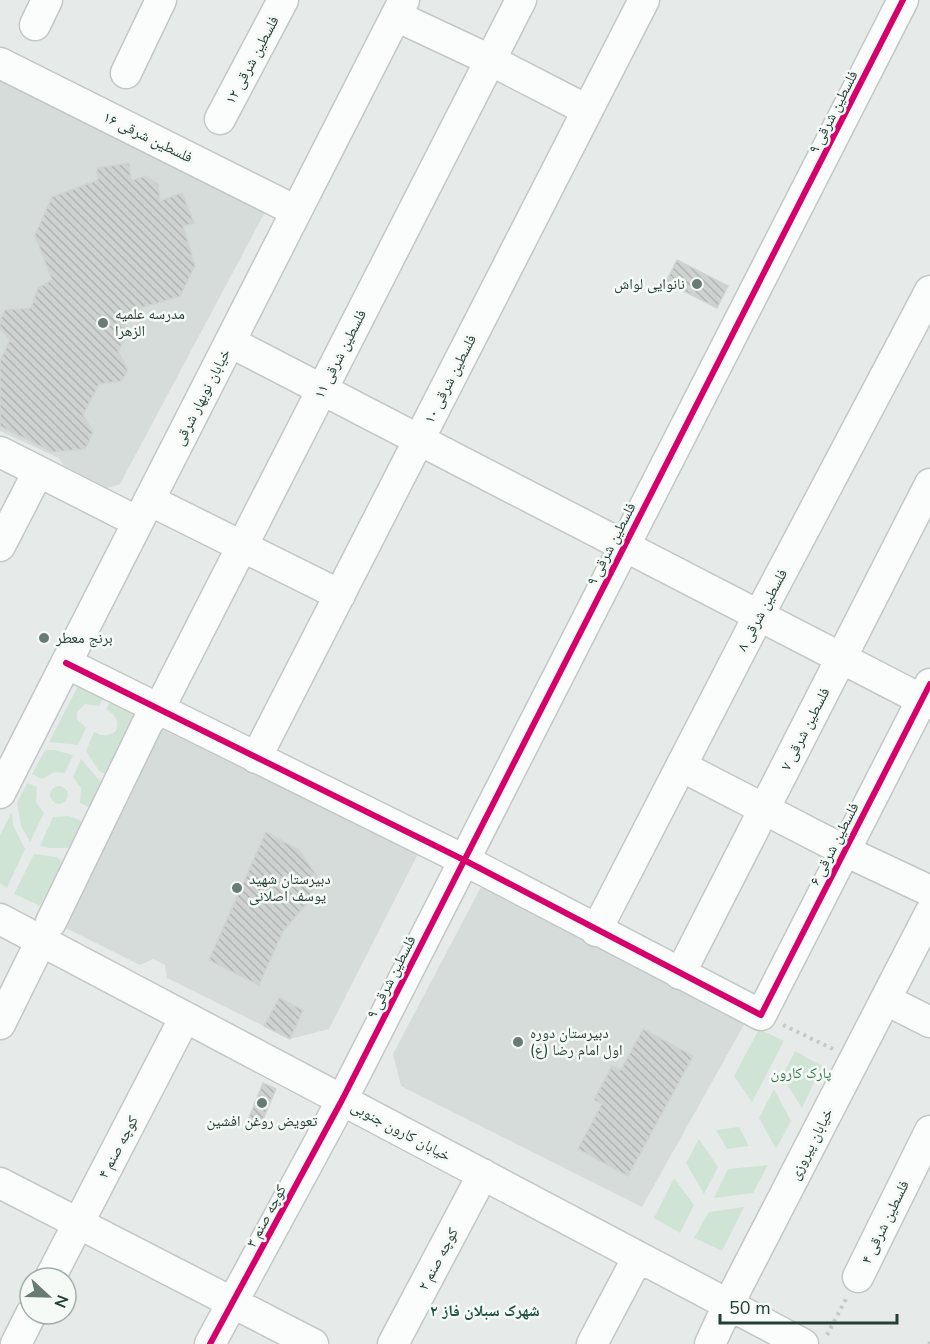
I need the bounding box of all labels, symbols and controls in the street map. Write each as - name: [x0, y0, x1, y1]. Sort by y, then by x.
- street label: فلسطین شرقی ۱۲: [220, 12, 284, 108]
- street label: فلسطین شرقی ۹: [804, 67, 862, 157]
- street label: فلسطین شرقی ۱۶: [100, 107, 196, 167]
- place label: نانوایی لواش: [614, 274, 685, 294]
- marker: نانوایی لواش: [690, 277, 704, 291]
- place label: مدرسه علمیه الزهرا: [115, 304, 185, 341]
- street label: فلسطین شرقی ۱۱: [309, 306, 371, 402]
- marker: مدرسه علمیه الزهرا: [96, 316, 110, 330]
- street label: فلسطین شرقی ۱۰: [419, 331, 481, 427]
- street label: خیابان نوبهار شرقی: [169, 345, 235, 449]
- street label: فلسطین شرقی ۹: [582, 499, 640, 589]
- street label: فلسطین شرقی ۸: [732, 565, 792, 655]
- place label: برنج معطر: [55, 628, 113, 648]
- marker: برنج معطر: [37, 631, 51, 645]
- street label: فلسطین شرقی ۷: [776, 684, 834, 774]
- street label: فلسطین شرقی ۶: [805, 799, 863, 889]
- place label: دبیرستان شهید یوسف اصلانی: [249, 869, 331, 906]
- marker: دبیرستان شهید یوسف اصلانی: [230, 881, 244, 895]
- street label: فلسطین شرقی ۹: [362, 932, 420, 1022]
- place label: دبیرستان دوره اول امام رضا (ع): [530, 1023, 623, 1060]
- marker: دبیرستان دوره اول امام رضا (ع): [511, 1035, 525, 1049]
- park label: پارک کارون: [770, 1063, 832, 1083]
- marker: تعویض روغن افشین: [255, 1096, 269, 1110]
- street label: خیابان کارون جنوبی: [348, 1096, 455, 1166]
- street label: خیابان پیروزی: [784, 1104, 838, 1183]
- place label: تعویض روغن افشین: [207, 1111, 318, 1131]
- street label: کوچه صنم ۴: [93, 1112, 143, 1182]
- street label: فلسطین شرقی ۴: [856, 1177, 914, 1267]
- street label: کوچه صنم ۳: [241, 1181, 291, 1251]
- street label: کوچه صنم ۲: [413, 1224, 463, 1294]
- north arrow: [18, 1266, 78, 1326]
- scale bar: [720, 1287, 897, 1325]
- text: N: [49, 1292, 73, 1311]
- text: 50 m: [729, 1296, 771, 1320]
- district label: شهرک سبلان فاز ۲: [430, 1300, 540, 1322]

